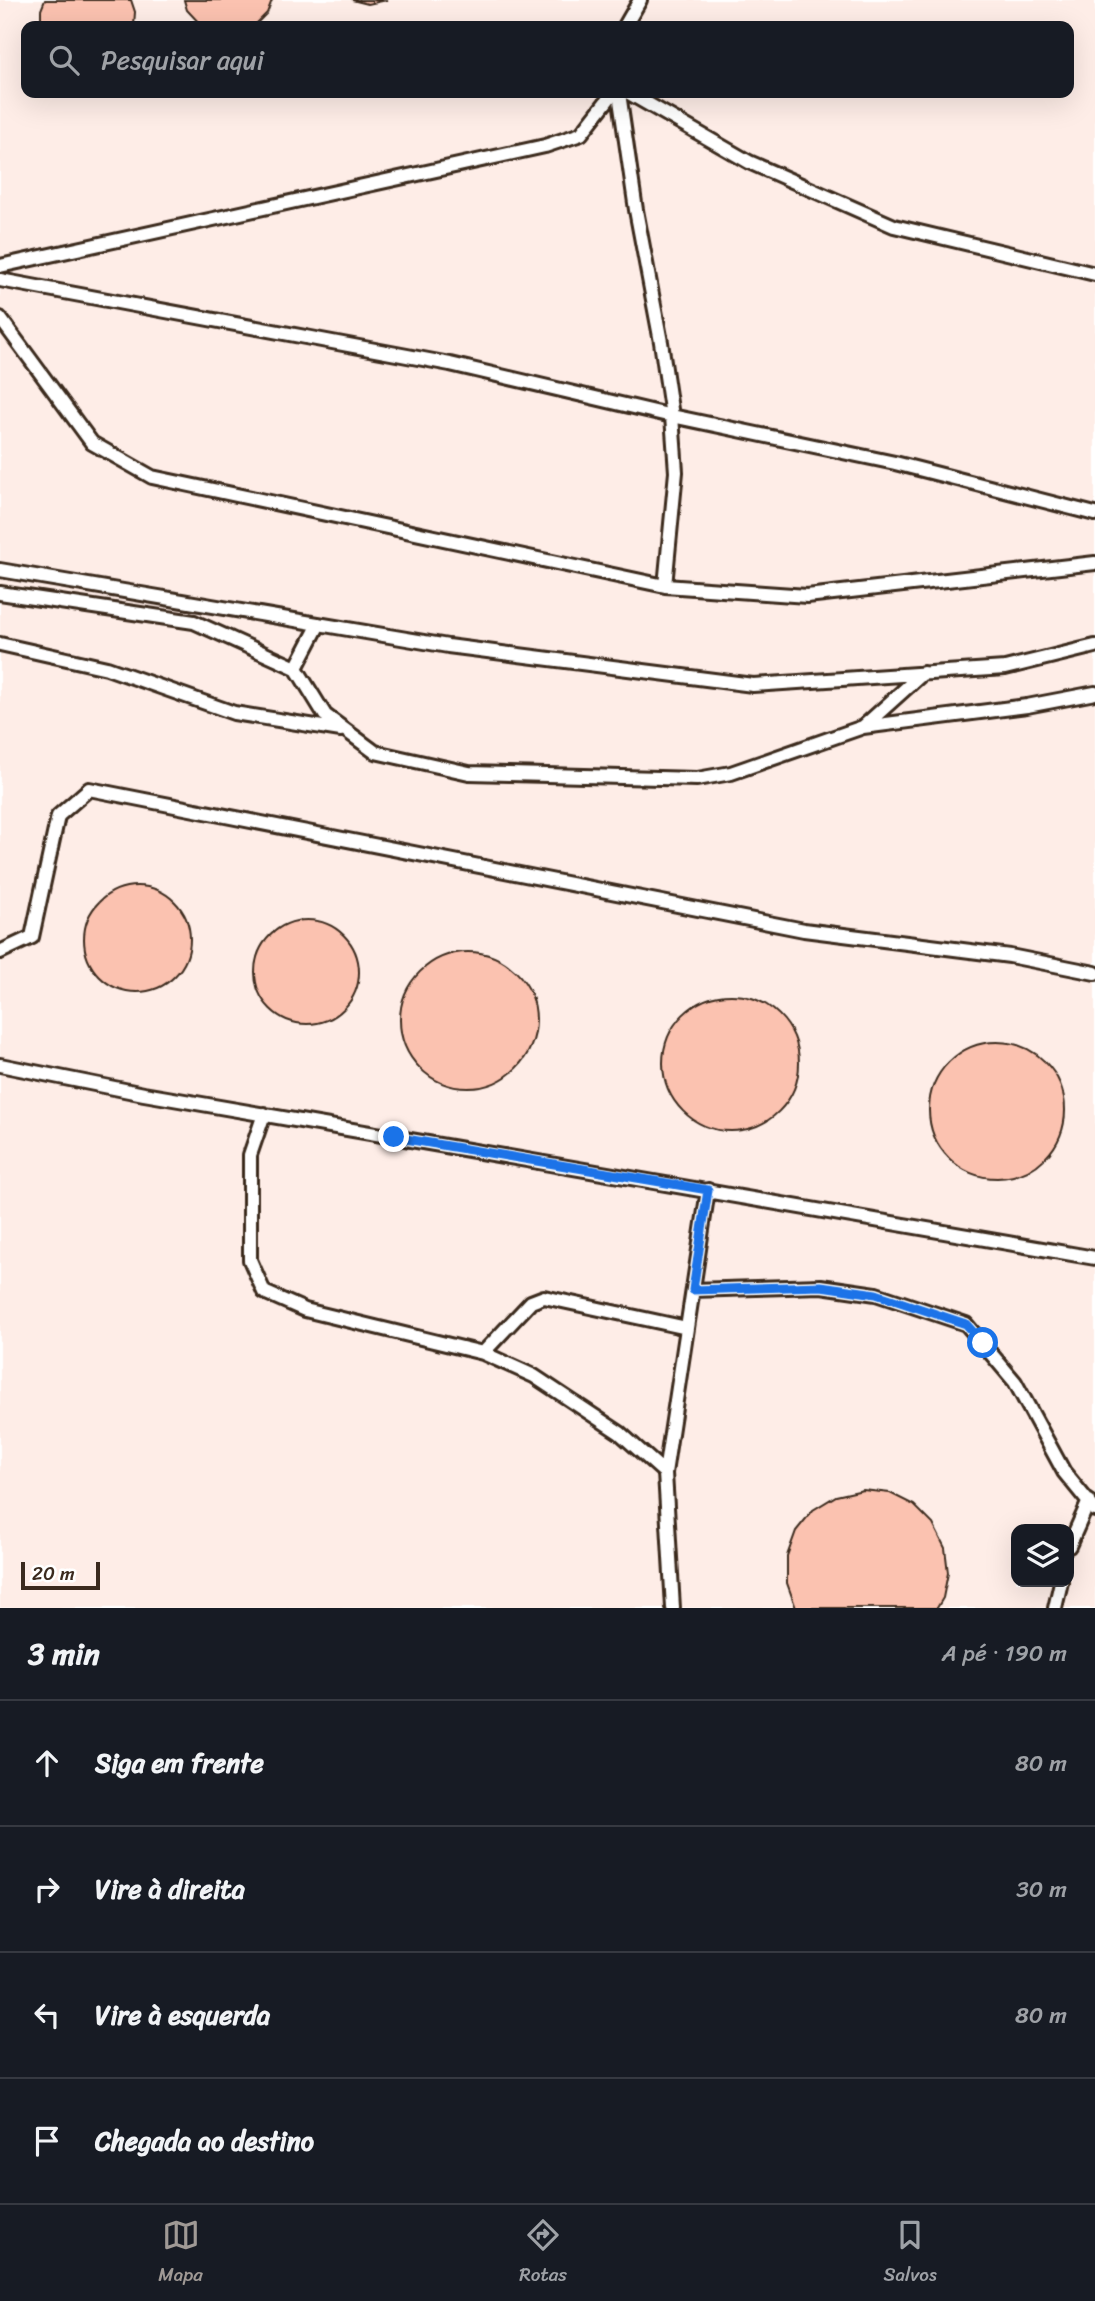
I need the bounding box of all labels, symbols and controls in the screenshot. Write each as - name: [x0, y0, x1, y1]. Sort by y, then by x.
- search box: [21, 21, 1074, 98]
- text: Pesquisar aqui: [101, 37, 264, 83]
- icon: search: [45, 41, 83, 79]
- route end: [378, 1121, 409, 1152]
- route start: [967, 1327, 998, 1358]
- map controls: [1011, 1524, 1074, 1587]
- button: layers: [1011, 1524, 1074, 1587]
- text: 20 m: [32, 1557, 75, 1590]
- scale bar: [21, 1559, 100, 1591]
- text: 3 min: [28, 1627, 100, 1681]
- text: A pé · 190 m: [942, 1633, 1067, 1674]
- text: Siga em frente: [95, 1740, 264, 1786]
- text: 80 m: [1015, 1743, 1067, 1784]
- icon: ahead: [28, 1744, 66, 1782]
- text: Vire à direita: [95, 1866, 245, 1912]
- text: 30 m: [1016, 1869, 1067, 1910]
- icon: right: [28, 1870, 66, 1908]
- text: Vire à esquerda: [95, 1992, 270, 2038]
- text: 80 m: [1015, 1995, 1067, 2036]
- icon: left: [28, 1996, 66, 2034]
- text: Chegada ao destino: [95, 2118, 314, 2164]
- icon: arrive: [28, 2122, 66, 2160]
- tab: Mapa: [158, 2216, 203, 2291]
- tab: Rotas: [519, 2216, 567, 2291]
- tab: Salvos: [884, 2216, 937, 2291]

